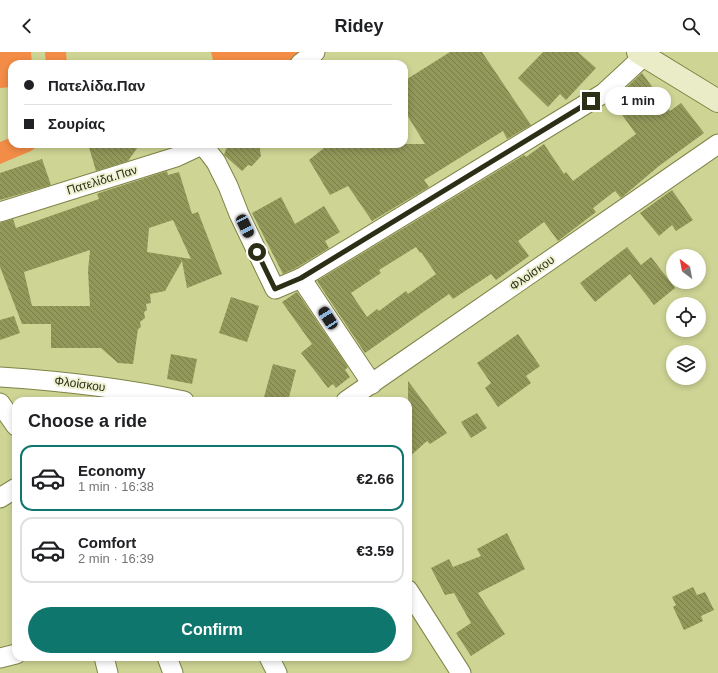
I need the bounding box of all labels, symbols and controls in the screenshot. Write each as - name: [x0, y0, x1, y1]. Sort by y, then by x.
- icon: back: [16, 15, 38, 37]
- icon: search: [680, 15, 702, 37]
- text: Ridey: [334, 16, 384, 36]
- text: Πατελίδα.Παν: [48, 77, 145, 94]
- callout: 1 min: [605, 87, 671, 115]
- route end: [582, 92, 600, 110]
- text: 1 min: [621, 93, 655, 108]
- text: Σουρίας: [48, 115, 105, 132]
- street label: Πατελίδα.Παν: [65, 163, 139, 197]
- car: [234, 213, 256, 239]
- route start: [248, 243, 266, 261]
- north arrow: [666, 249, 706, 289]
- map controls: [666, 249, 706, 385]
- street label: Φλοίσκου: [507, 253, 557, 293]
- button: locate: [666, 297, 706, 337]
- car: [316, 305, 340, 331]
- button: layers: [666, 345, 706, 385]
- street label: Φλοίσκου: [54, 374, 106, 394]
- text: Choose a ride: [28, 411, 147, 431]
- icon: car: [30, 460, 66, 496]
- text: Economy: [78, 462, 146, 479]
- text: €2.66: [356, 470, 394, 487]
- text: 1 min · 16:38: [78, 479, 154, 494]
- icon: car: [30, 532, 66, 568]
- text: Comfort: [78, 534, 136, 551]
- text: €3.59: [356, 542, 394, 559]
- text: 2 min · 16:39: [78, 551, 154, 566]
- button: Confirm: [28, 607, 396, 653]

